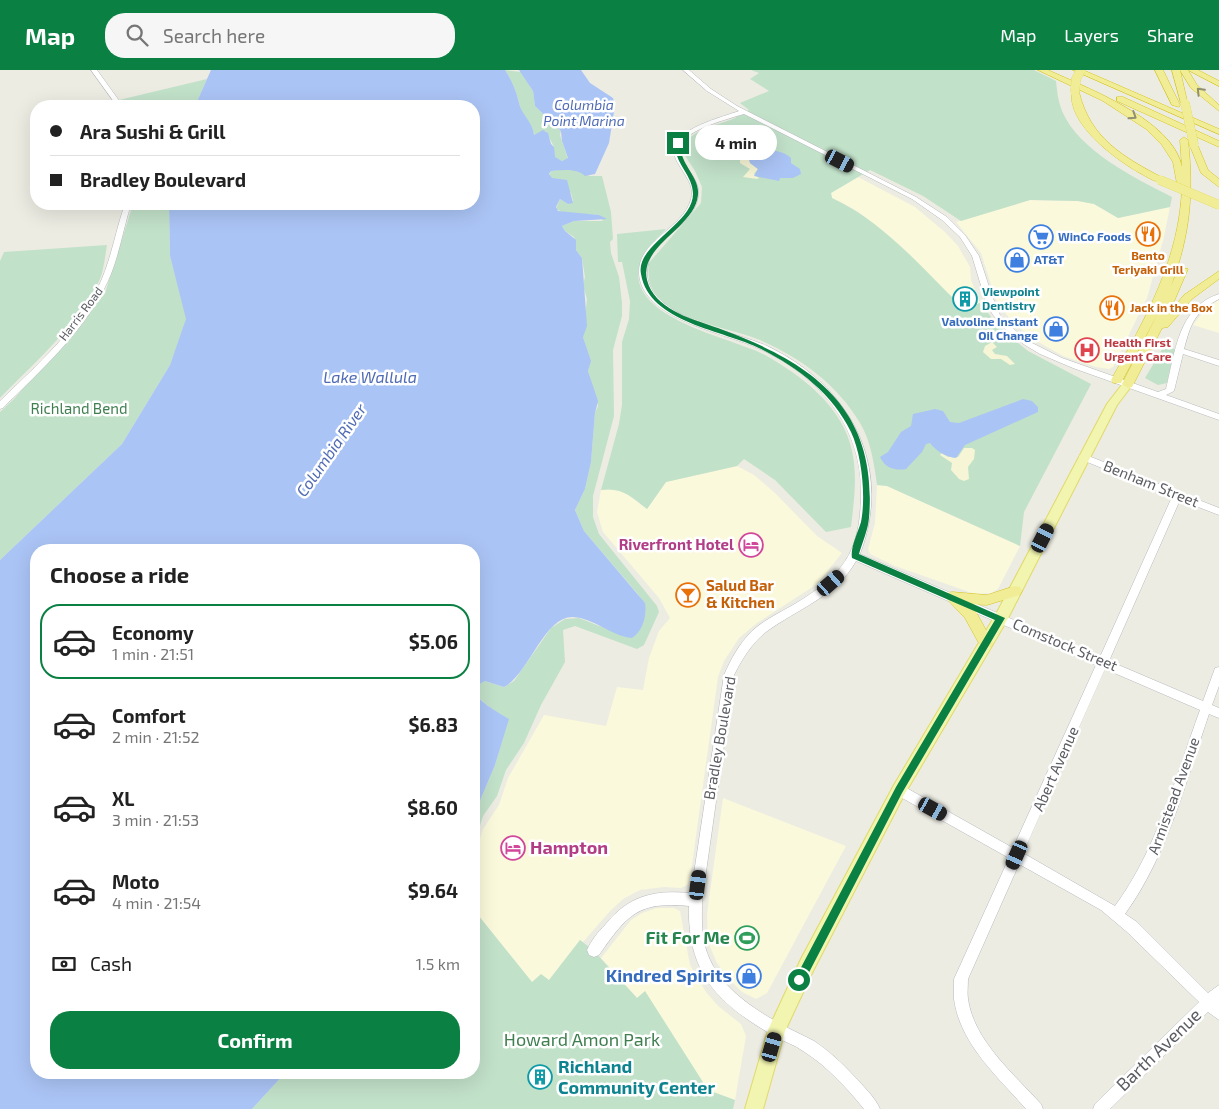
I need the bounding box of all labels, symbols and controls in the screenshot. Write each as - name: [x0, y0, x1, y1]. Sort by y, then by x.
- search box: [105, 13, 455, 58]
- text: Map: [25, 21, 75, 50]
- icon: search: [123, 21, 151, 49]
- text: Search here: [163, 24, 265, 47]
- text: Map: [1000, 24, 1036, 46]
- text: Layers: [1064, 24, 1119, 46]
- text: Share: [1147, 24, 1194, 46]
- one-way arrow: [1196, 88, 1205, 97]
- water label: Columbia Point Marina: [543, 96, 625, 129]
- one-way arrow: [1127, 109, 1136, 119]
- text: Ara Sushi & Grill: [80, 120, 225, 143]
- callout: 4 min: [696, 126, 778, 160]
- route end: [667, 132, 689, 154]
- text: 4 min: [715, 133, 757, 152]
- car: [823, 148, 856, 174]
- text: Bradley Boulevard: [80, 168, 246, 191]
- restaurant icon: Bento Teriyaki Grill: [1135, 221, 1161, 247]
- supermarket icon: WinCo Foods: [1028, 224, 1054, 250]
- place label: WinCo Foods: [1058, 229, 1131, 243]
- shop icon: AT&T: [1004, 247, 1030, 273]
- place label: Bento Teriyaki Grill: [1112, 248, 1184, 277]
- place label: AT&T: [1034, 252, 1065, 266]
- street label: Harris Road: [55, 284, 105, 343]
- place label: Viewpoint Dentistry: [982, 284, 1040, 313]
- building icon: Viewpoint Dentistry: [952, 286, 978, 312]
- restaurant icon: Jack in the Box: [1099, 295, 1125, 321]
- place label: Jack in the Box: [1130, 300, 1213, 314]
- place label: Valvoline Instant Oil Change: [942, 314, 1038, 342]
- shop icon: Valvoline Instant Oil Change: [1043, 316, 1069, 342]
- place label: Health First Urgent Care: [1104, 335, 1172, 363]
- hospital icon: Health First Urgent Care: [1074, 337, 1100, 363]
- water label: Lake Wallula: [323, 367, 417, 386]
- park label: Richland Bend: [30, 399, 128, 417]
- water label: Columbia River: [292, 399, 370, 500]
- street label: Benham Street: [1101, 456, 1202, 510]
- car: [1029, 521, 1056, 555]
- hotel icon: Riverfront Hotel: [738, 532, 764, 558]
- place label: Riverfront Hotel: [619, 535, 734, 553]
- text: Choose a ride: [50, 561, 189, 587]
- car: [814, 567, 847, 599]
- place label: Salud Bar & Kitchen: [706, 576, 775, 611]
- bar icon: Salud Bar & Kitchen: [675, 582, 701, 608]
- street label: Comstock Street: [1010, 614, 1121, 674]
- icon: car: [52, 619, 97, 664]
- text: Economy: [112, 621, 194, 644]
- text: $5.06: [409, 630, 458, 653]
- text: 1 min · 21:51: [112, 644, 194, 663]
- street label: Bradley Boulevard: [699, 675, 739, 801]
- icon: car: [52, 702, 97, 747]
- text: Comfort: [112, 704, 186, 727]
- text: $6.83: [409, 713, 458, 736]
- street label: Abert Avenue: [1028, 723, 1082, 814]
- text: 2 min · 21:52: [112, 727, 199, 746]
- street label: Armistead Avenue: [1143, 734, 1203, 857]
- icon: car: [52, 785, 97, 830]
- text: XL: [112, 787, 134, 810]
- car: [916, 795, 949, 823]
- text: $8.60: [407, 796, 458, 819]
- text: 3 min · 21:53: [112, 810, 199, 829]
- hotel icon: Hampton: [500, 835, 526, 861]
- place label: Hampton: [530, 836, 608, 858]
- car: [1004, 838, 1029, 872]
- icon: car: [52, 868, 97, 913]
- car: [688, 869, 707, 901]
- text: Moto: [112, 870, 160, 893]
- text: $9.64: [408, 879, 458, 902]
- text: 4 min · 21:54: [112, 893, 201, 912]
- sports icon: Fit For Me: [734, 925, 760, 951]
- place label: Fit For Me: [646, 926, 730, 948]
- icon: cash: [50, 950, 78, 978]
- text: Cash: [90, 952, 132, 975]
- text: 1.5 km: [416, 954, 460, 973]
- shop icon: Kindred Spirits: [736, 963, 762, 989]
- place label: Kindred Spirits: [606, 964, 732, 986]
- route start: [788, 969, 810, 991]
- street label: Barth Avenue: [1111, 1003, 1205, 1095]
- button: Confirm: [50, 1011, 460, 1069]
- park label: Howard Amon Park: [504, 1028, 660, 1050]
- car: [760, 1031, 783, 1063]
- place label: Richland Community Center: [558, 1055, 716, 1098]
- building icon: Richland Community Center: [527, 1064, 553, 1090]

